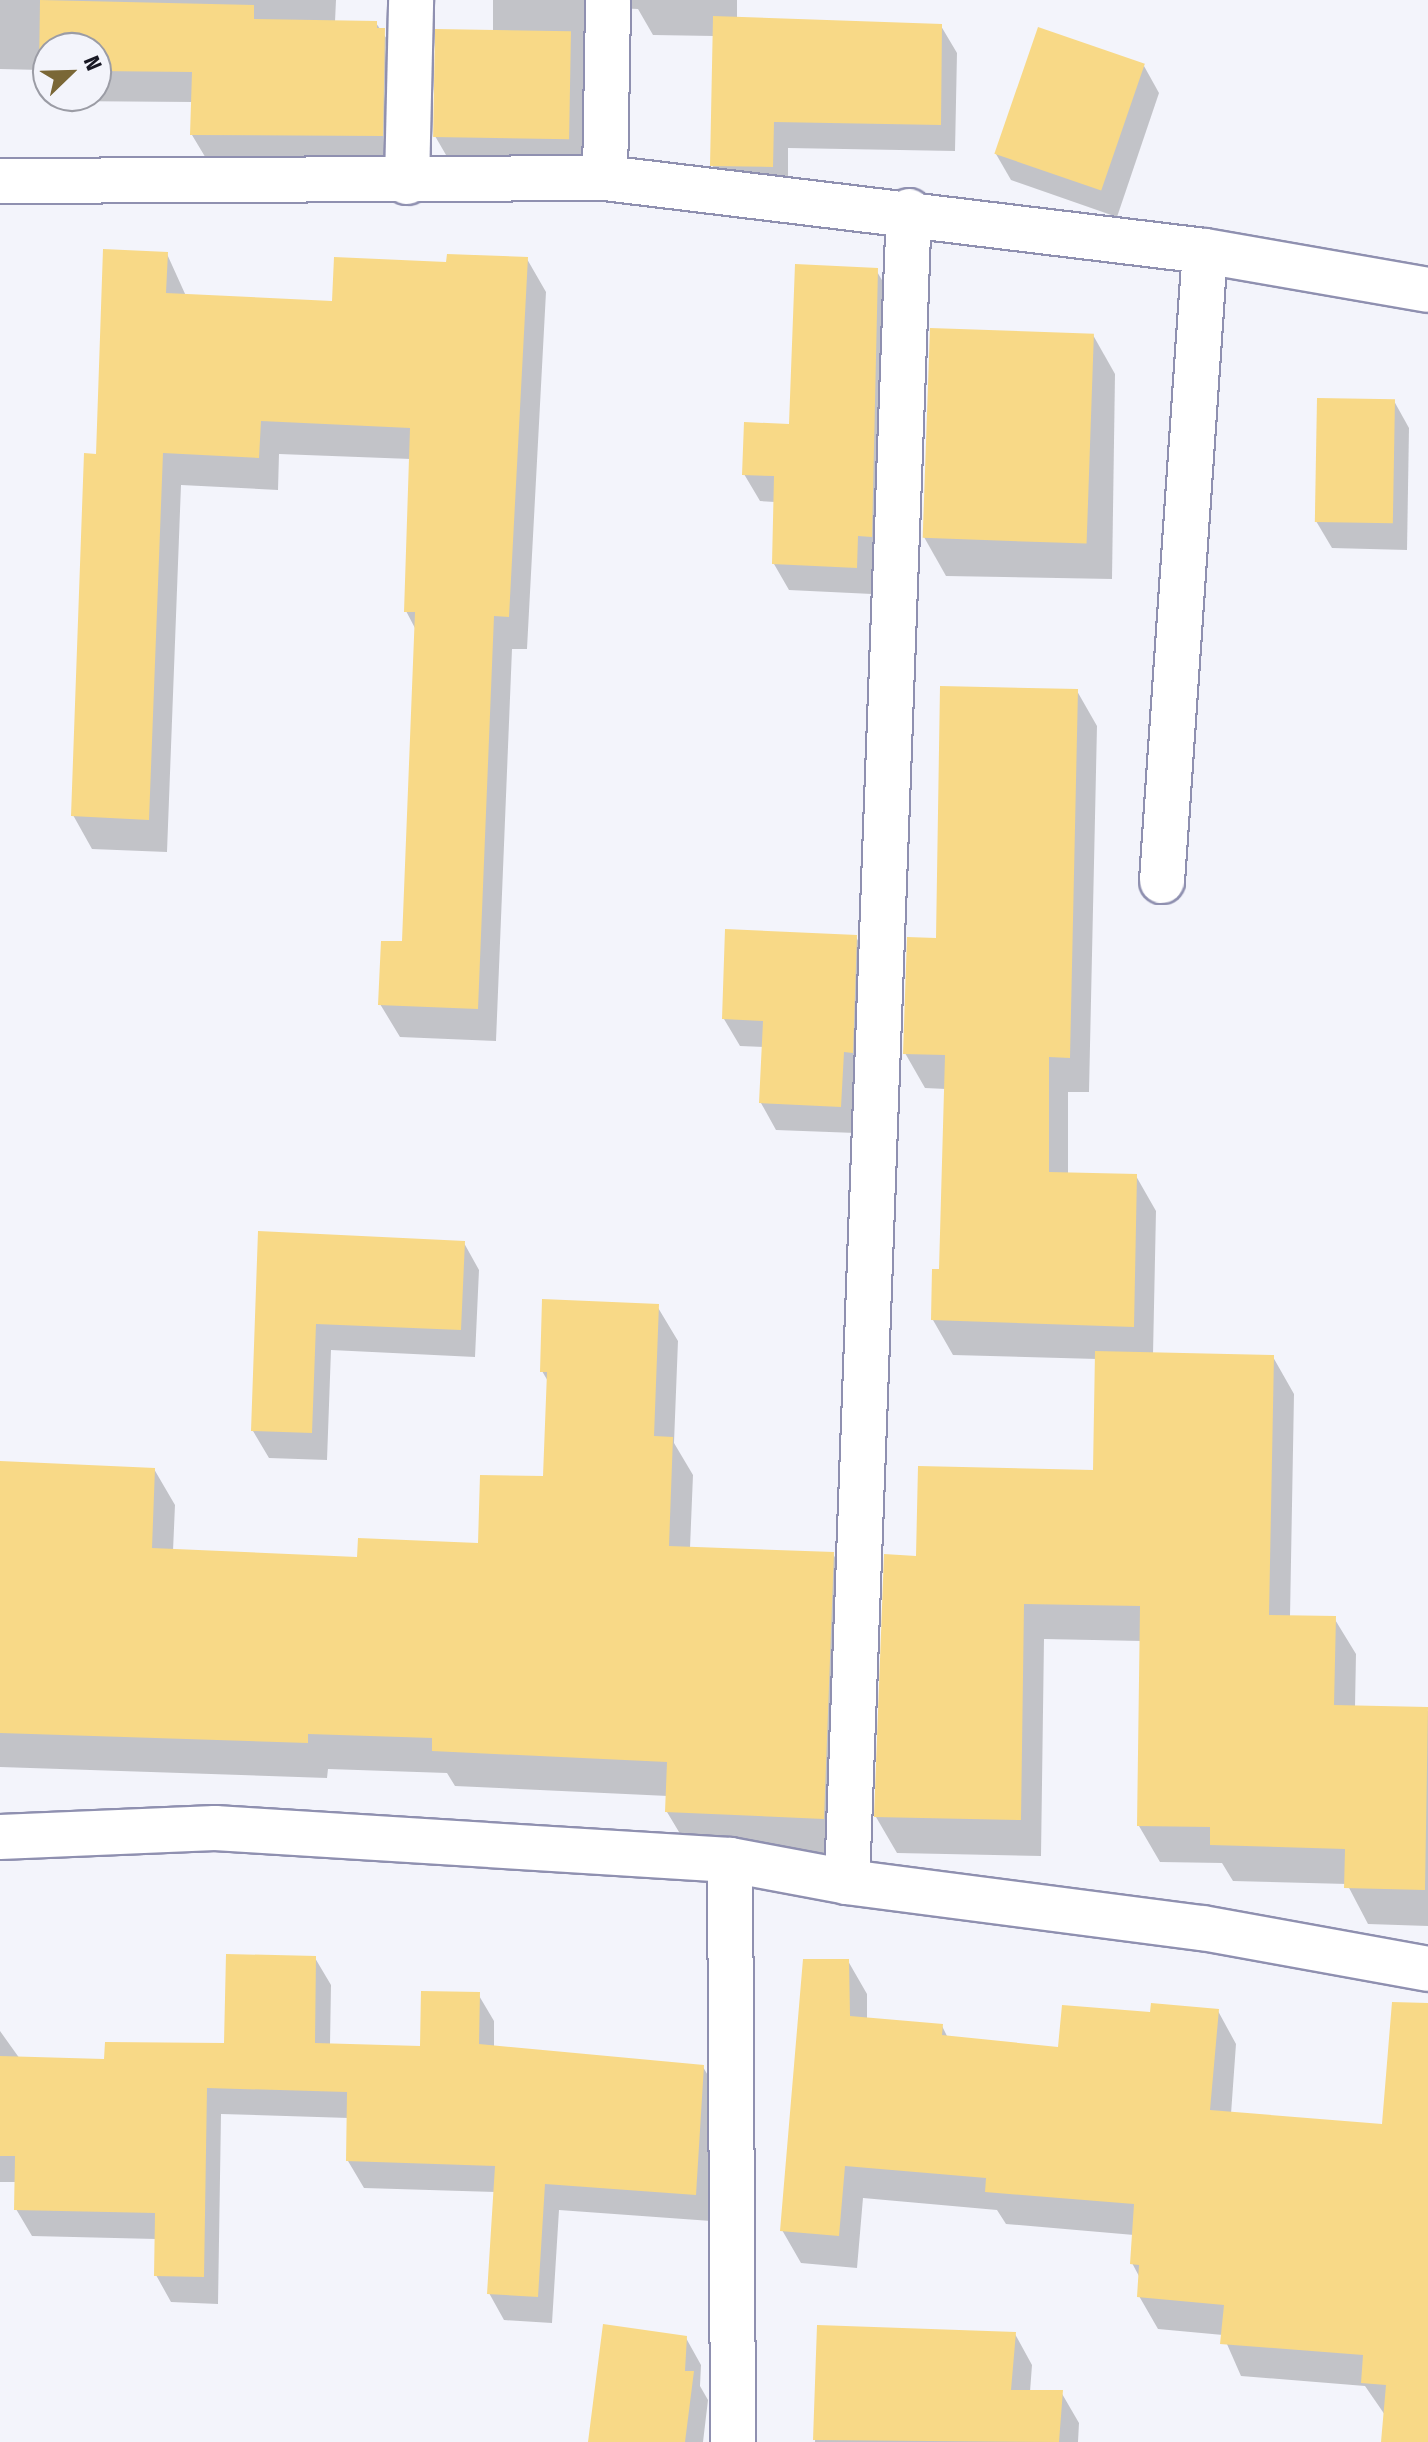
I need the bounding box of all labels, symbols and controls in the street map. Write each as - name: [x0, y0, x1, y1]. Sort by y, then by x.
- north arrow: [32, 32, 112, 112]
- text: N: [78, 52, 108, 75]

